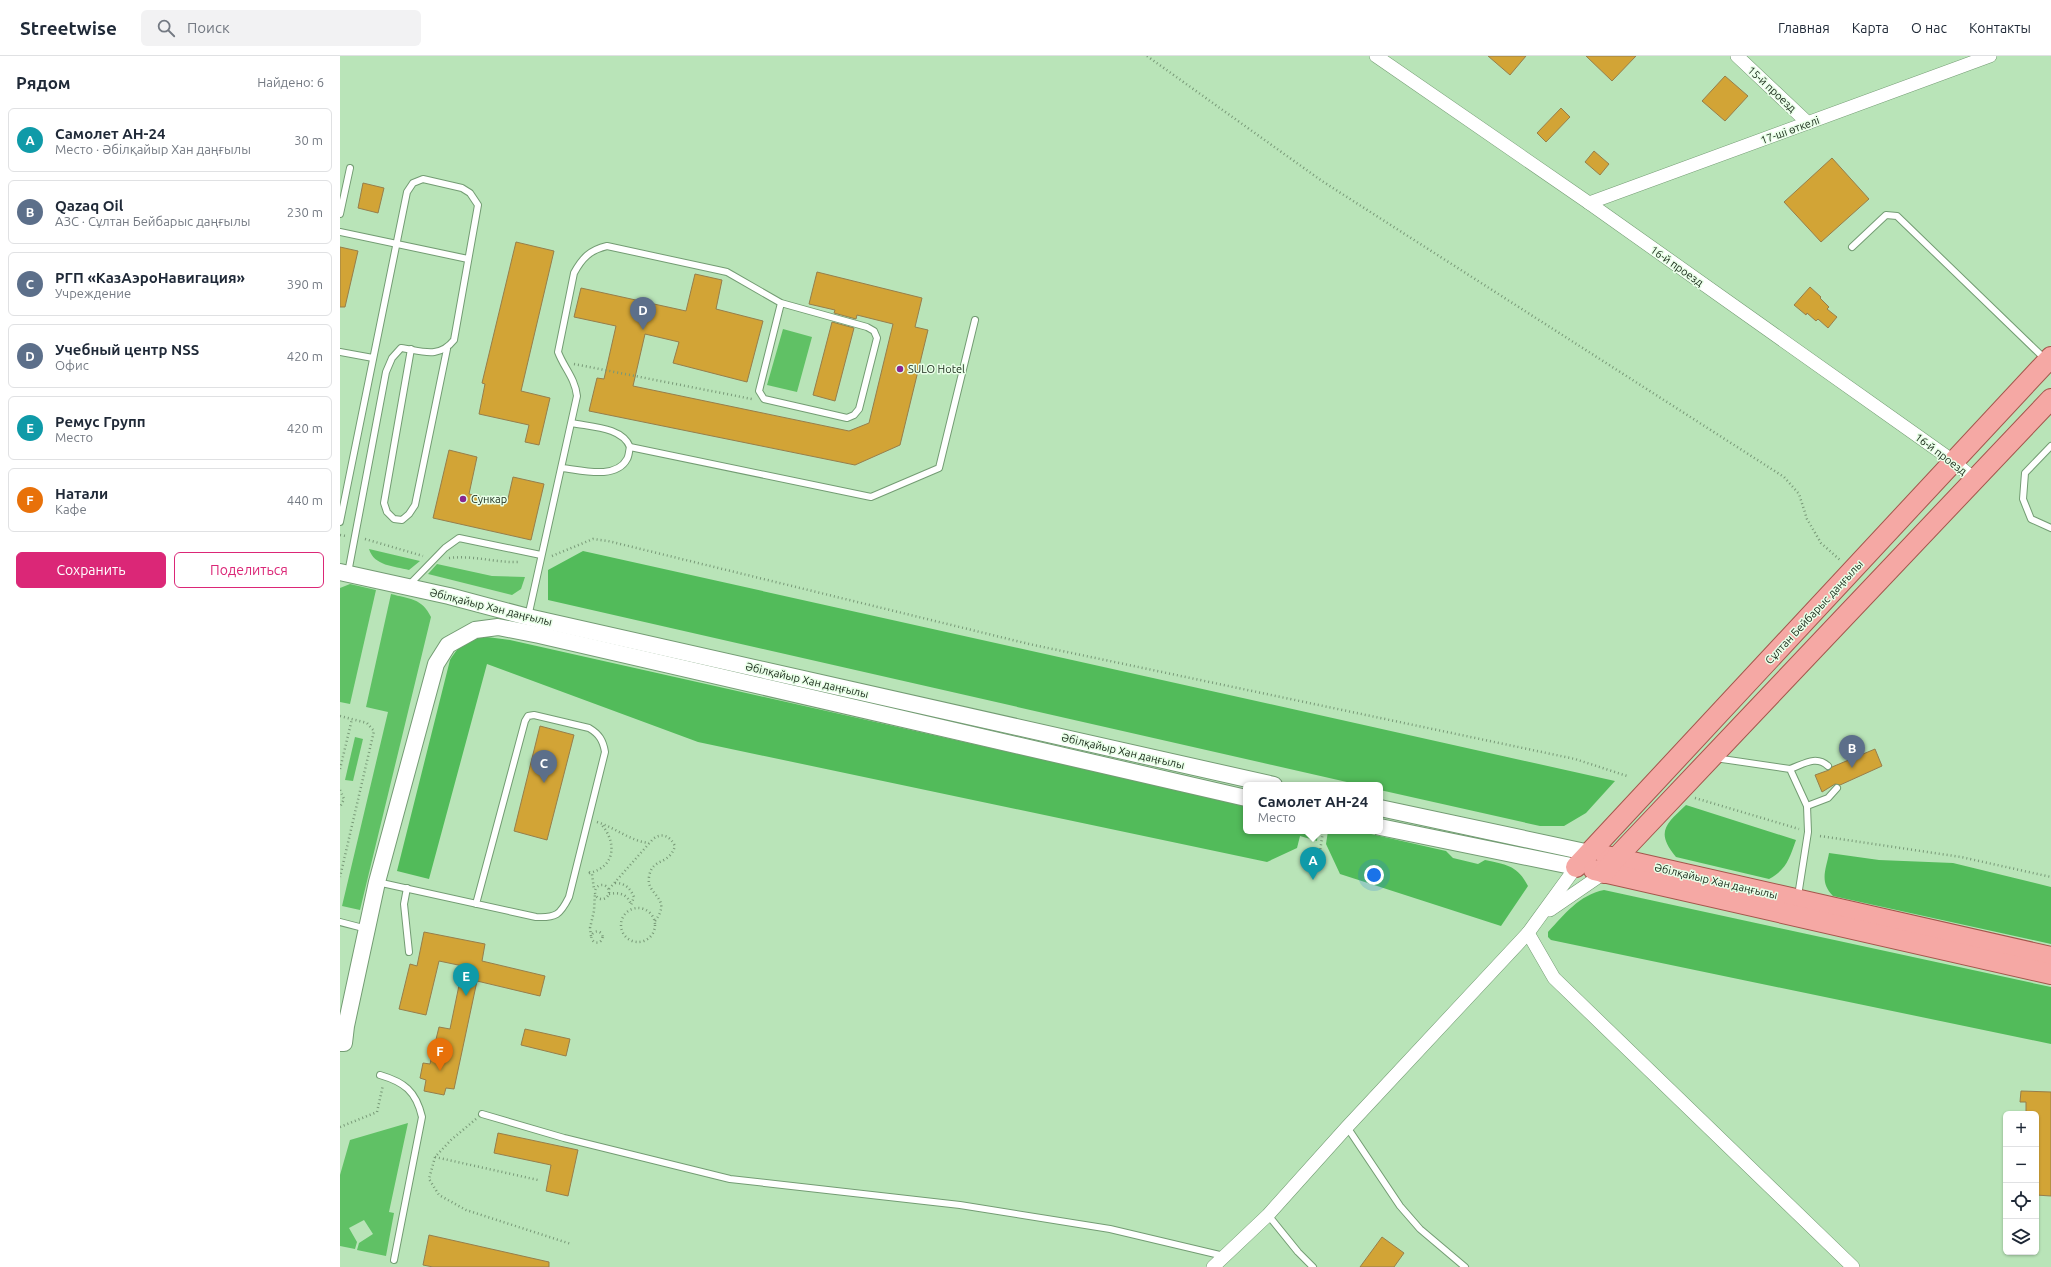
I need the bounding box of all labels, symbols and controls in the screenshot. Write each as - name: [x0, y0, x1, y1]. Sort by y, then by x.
- search box: [141, 10, 421, 46]
- text: Streetwise: [20, 17, 117, 39]
- icon: search: [155, 17, 177, 39]
- text: Поиск: [187, 19, 230, 36]
- text: Главная: [1778, 20, 1830, 36]
- text: Карта: [1852, 20, 1889, 36]
- text: О нас: [1911, 20, 1947, 36]
- text: Контакты: [1969, 20, 2031, 36]
- street label: 15-й проезд: [1745, 64, 1799, 115]
- text: Рядом: [16, 73, 71, 92]
- text: Найдено: 6: [257, 75, 324, 89]
- street label: 17-ші өткелі: [1759, 114, 1821, 146]
- text: Самолет АН-24: [55, 125, 165, 142]
- text: A: [25, 133, 35, 147]
- text: 30 m: [294, 133, 323, 147]
- text: Место · Әбілқайыр Хан даңғылы: [55, 142, 251, 156]
- text: Qazaq Oil: [55, 197, 123, 214]
- text: B: [26, 205, 34, 219]
- text: 230 m: [287, 205, 323, 219]
- text: АЗС · Сұлтан Бейбарыс даңғылы: [55, 214, 250, 228]
- street label: 16-й проезд: [1648, 243, 1706, 289]
- text: РГП «КазАэроНавигация»: [55, 269, 245, 286]
- text: C: [26, 277, 34, 291]
- text: 390 m: [287, 277, 323, 291]
- text: Учреждение: [55, 286, 131, 300]
- pin: D: [630, 297, 656, 330]
- text: Учебный центр NSS: [55, 341, 199, 358]
- text: D: [25, 349, 35, 363]
- text: 420 m: [287, 349, 323, 363]
- text: Офис: [55, 358, 89, 372]
- place label: SULO Hotel: [908, 363, 965, 375]
- marker: SULO Hotel: [895, 364, 905, 374]
- text: Ремус Групп: [55, 413, 146, 430]
- text: E: [26, 421, 34, 435]
- text: 420 m: [287, 421, 323, 435]
- text: Место: [55, 430, 93, 444]
- street label: 16-й проезд: [1913, 431, 1970, 478]
- text: Натали: [55, 485, 108, 502]
- text: F: [26, 493, 34, 507]
- text: 440 m: [287, 493, 323, 507]
- place label: Сункар: [471, 493, 507, 505]
- marker: Сункар: [458, 494, 468, 504]
- text: Кафе: [55, 502, 87, 516]
- button: Сохранить: [16, 552, 166, 588]
- button: Поделиться: [174, 552, 324, 588]
- street label: Сұлтан Бейбарыс даңғылы: [1763, 558, 1865, 666]
- street label: Әбілқайыр Хан даңғылы: [429, 586, 553, 628]
- street label: Әбілқайыр Хан даңғылы: [744, 660, 870, 700]
- street label: Әбілқайыр Хан даңғылы: [1060, 731, 1186, 771]
- pin: B: [1839, 735, 1865, 768]
- pin: C: [531, 750, 557, 783]
- popup: [1243, 782, 1383, 834]
- text: Самолет АН-24: [1258, 793, 1368, 810]
- text: Место: [1258, 810, 1296, 824]
- pin: A: [1300, 847, 1326, 880]
- street label: Әбілқайыр Хан даңғылы: [1653, 861, 1779, 901]
- your location: [1364, 865, 1384, 885]
- pin: E: [453, 963, 479, 996]
- pin: F: [427, 1038, 453, 1071]
- map controls: [2003, 1111, 2039, 1255]
- button: +: [2003, 1111, 2039, 1147]
- button: −: [2003, 1147, 2039, 1183]
- button: locate: [2003, 1183, 2039, 1219]
- button: layers: [2003, 1219, 2039, 1255]

